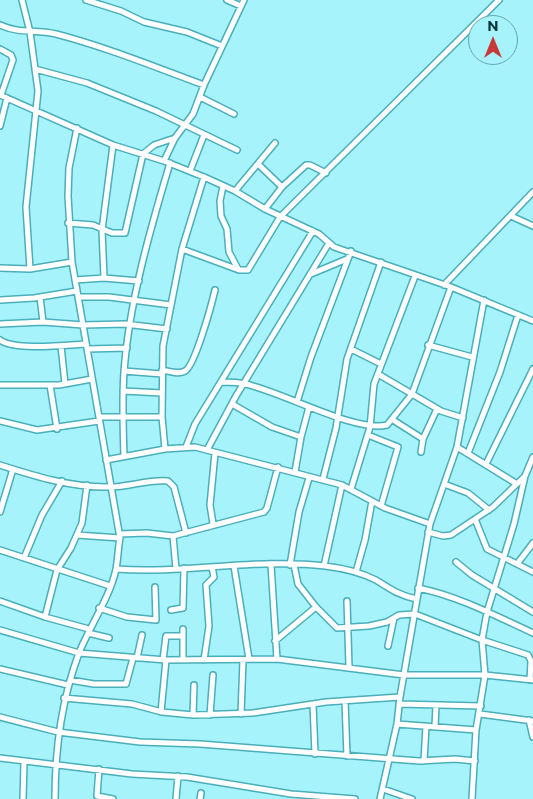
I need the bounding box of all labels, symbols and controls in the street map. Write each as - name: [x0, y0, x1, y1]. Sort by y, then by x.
- north arrow: [468, 15, 518, 65]
- text: N: [487, 17, 499, 35]

